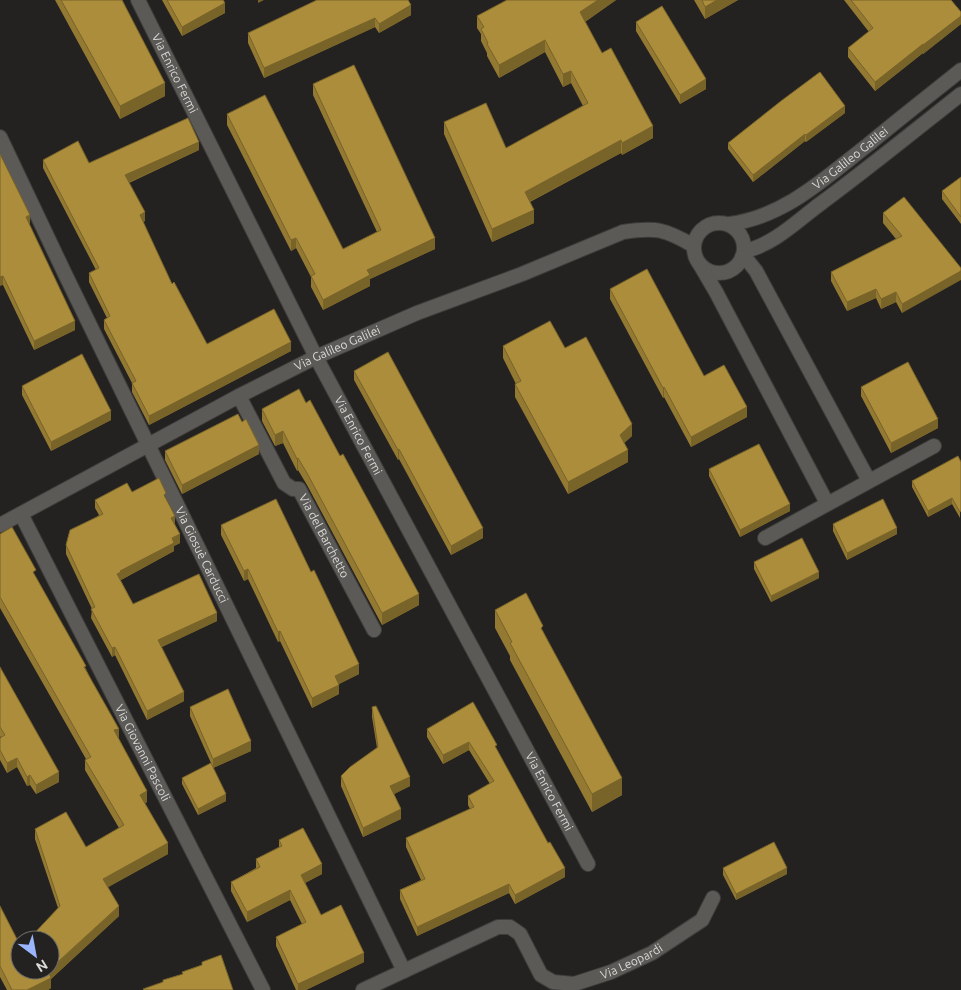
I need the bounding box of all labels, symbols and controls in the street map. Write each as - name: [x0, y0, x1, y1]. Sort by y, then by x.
- street label: Via Enrico Fermi: [150, 31, 200, 115]
- street label: Via Galileo Galilei: [810, 124, 890, 192]
- street label: Via Galileo Galilei: [292, 323, 382, 373]
- street label: Via Enrico Fermi: [332, 394, 385, 477]
- street label: Via del Barchetto: [297, 492, 352, 580]
- street label: Via Giosuè Carducci: [173, 504, 231, 605]
- street label: Via Giovanni Pascoli: [113, 702, 173, 803]
- street label: Via Enrico Fermi: [523, 750, 576, 833]
- north arrow: [10, 930, 60, 980]
- street label: Via Leopardi: [599, 941, 665, 981]
- text: N: [33, 956, 51, 976]

